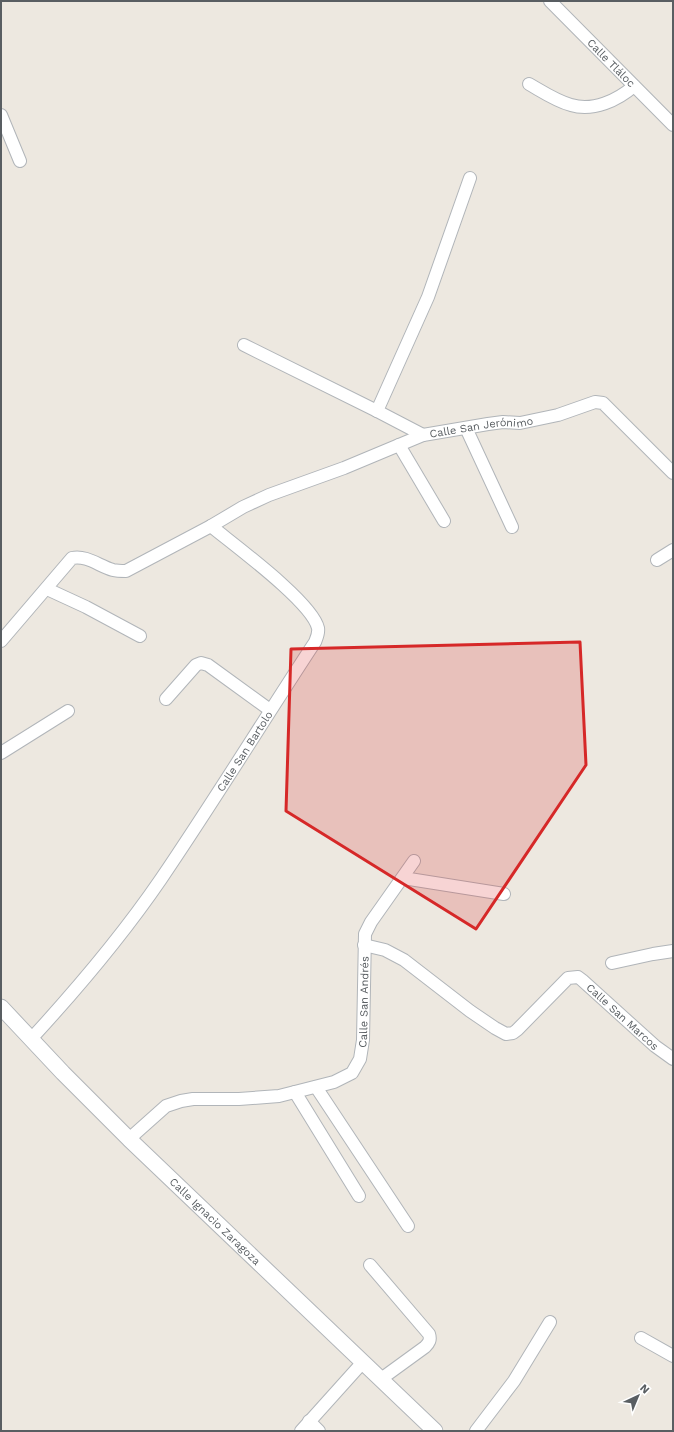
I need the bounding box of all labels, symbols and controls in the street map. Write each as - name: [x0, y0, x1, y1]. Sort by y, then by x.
- street label: Calle Tláloc: [585, 36, 638, 90]
- street label: Calle San Jerónimo: [429, 414, 534, 440]
- street label: Calle San Bartolo: [214, 709, 275, 794]
- street label: Calle San Andrés: [355, 956, 371, 1049]
- street label: Calle San Marcos: [584, 981, 662, 1053]
- street label: Calle Ignacio Zaragoza: [167, 1175, 263, 1267]
- north arrow: [618, 1376, 658, 1416]
- text: N: [637, 1382, 652, 1397]

